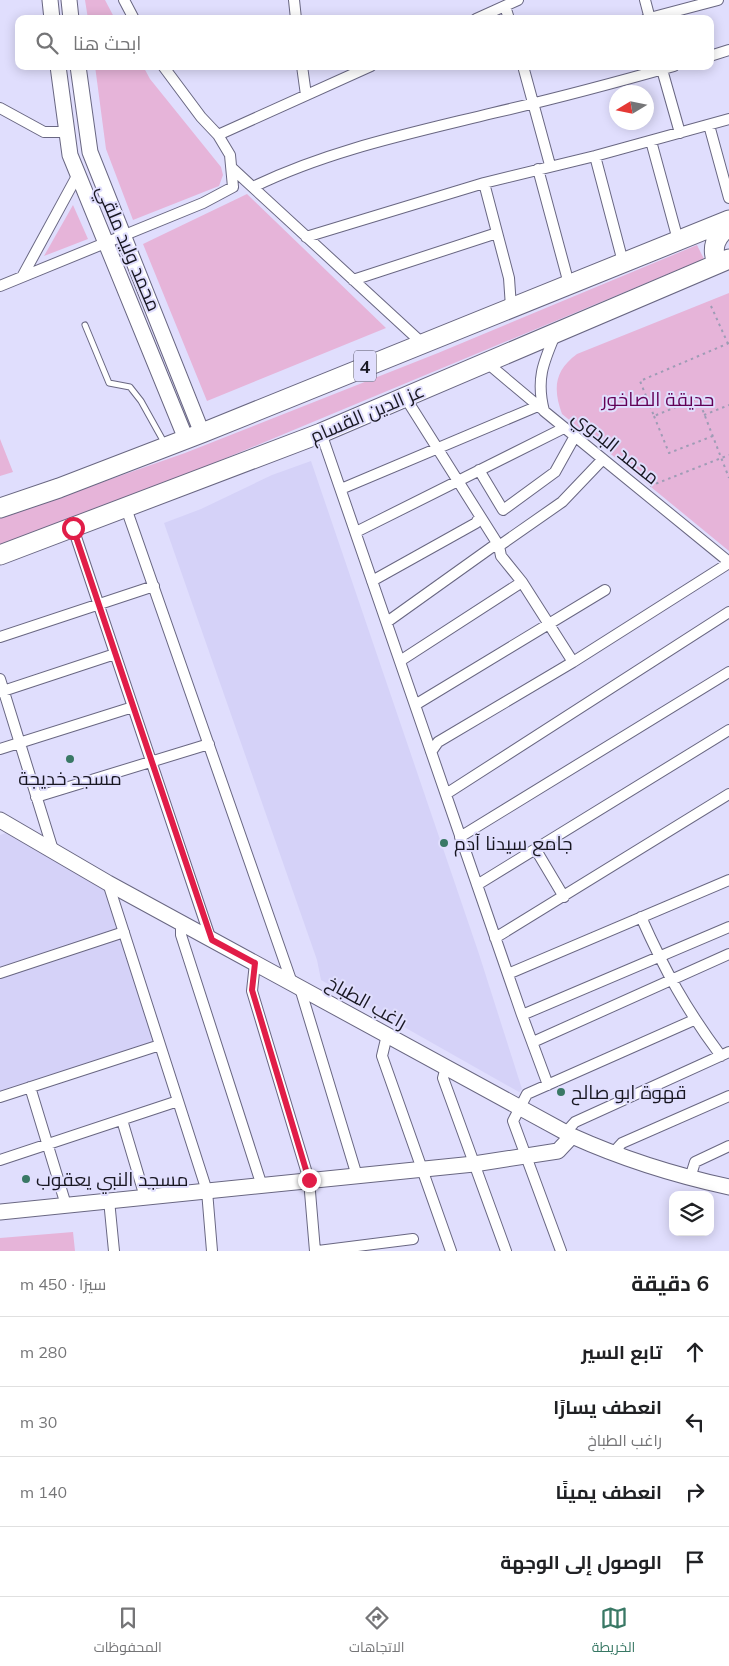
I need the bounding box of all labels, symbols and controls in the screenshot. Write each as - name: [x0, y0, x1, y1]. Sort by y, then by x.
- search box: [15, 15, 714, 70]
- icon: search: [33, 29, 61, 57]
- text: ابحث هنا: [73, 31, 141, 55]
- north arrow: [609, 85, 654, 130]
- street label: محمد وليد ملقي: [89, 181, 166, 316]
- road number: 4: [354, 351, 376, 382]
- street label: عز الدين القسام: [306, 378, 429, 450]
- park label: حديقة الصاخور: [601, 387, 714, 411]
- street label: محمد البدوي: [566, 405, 664, 492]
- route start: [62, 517, 85, 540]
- marker: مسجد خديجة: [64, 753, 76, 765]
- place label: مسجد خديجة: [18, 766, 122, 790]
- place label: جامع سيدنا آدم: [454, 831, 573, 857]
- marker: جامع سيدنا آدم: [438, 837, 450, 849]
- street label: راغب الطباخ: [321, 970, 412, 1036]
- place label: قهوة ابو صالح: [571, 1080, 687, 1106]
- marker: قهوة ابو صالح: [555, 1086, 567, 1098]
- place label: مسجد النبي يعقوب: [36, 1167, 188, 1194]
- route end: [298, 1169, 321, 1192]
- marker: مسجد النبي يعقوب: [20, 1173, 32, 1185]
- map controls: [669, 1191, 714, 1236]
- button: layers: [669, 1191, 714, 1236]
- text: 6 دقيقة: [631, 1270, 709, 1296]
- text: سيرًا · 450 m: [20, 1274, 106, 1294]
- icon: ahead: [681, 1338, 709, 1366]
- text: تابع السير: [581, 1340, 662, 1364]
- text: 280 m: [20, 1342, 67, 1362]
- text: انعطف يسارًا: [553, 1395, 662, 1419]
- icon: left: [681, 1408, 709, 1436]
- text: 30 m: [20, 1412, 57, 1432]
- text: راغب الطباخ: [587, 1430, 662, 1450]
- icon: right: [681, 1478, 709, 1506]
- text: انعطف يمينًا: [556, 1480, 662, 1504]
- text: 140 m: [20, 1482, 67, 1502]
- icon: arrive: [681, 1548, 709, 1576]
- text: الوصول إلى الوجهة: [500, 1550, 662, 1574]
- tab: المحفوظات: [94, 1604, 162, 1660]
- tab: الاتجاهات: [349, 1604, 404, 1660]
- tab: الخريطة: [592, 1604, 635, 1660]

